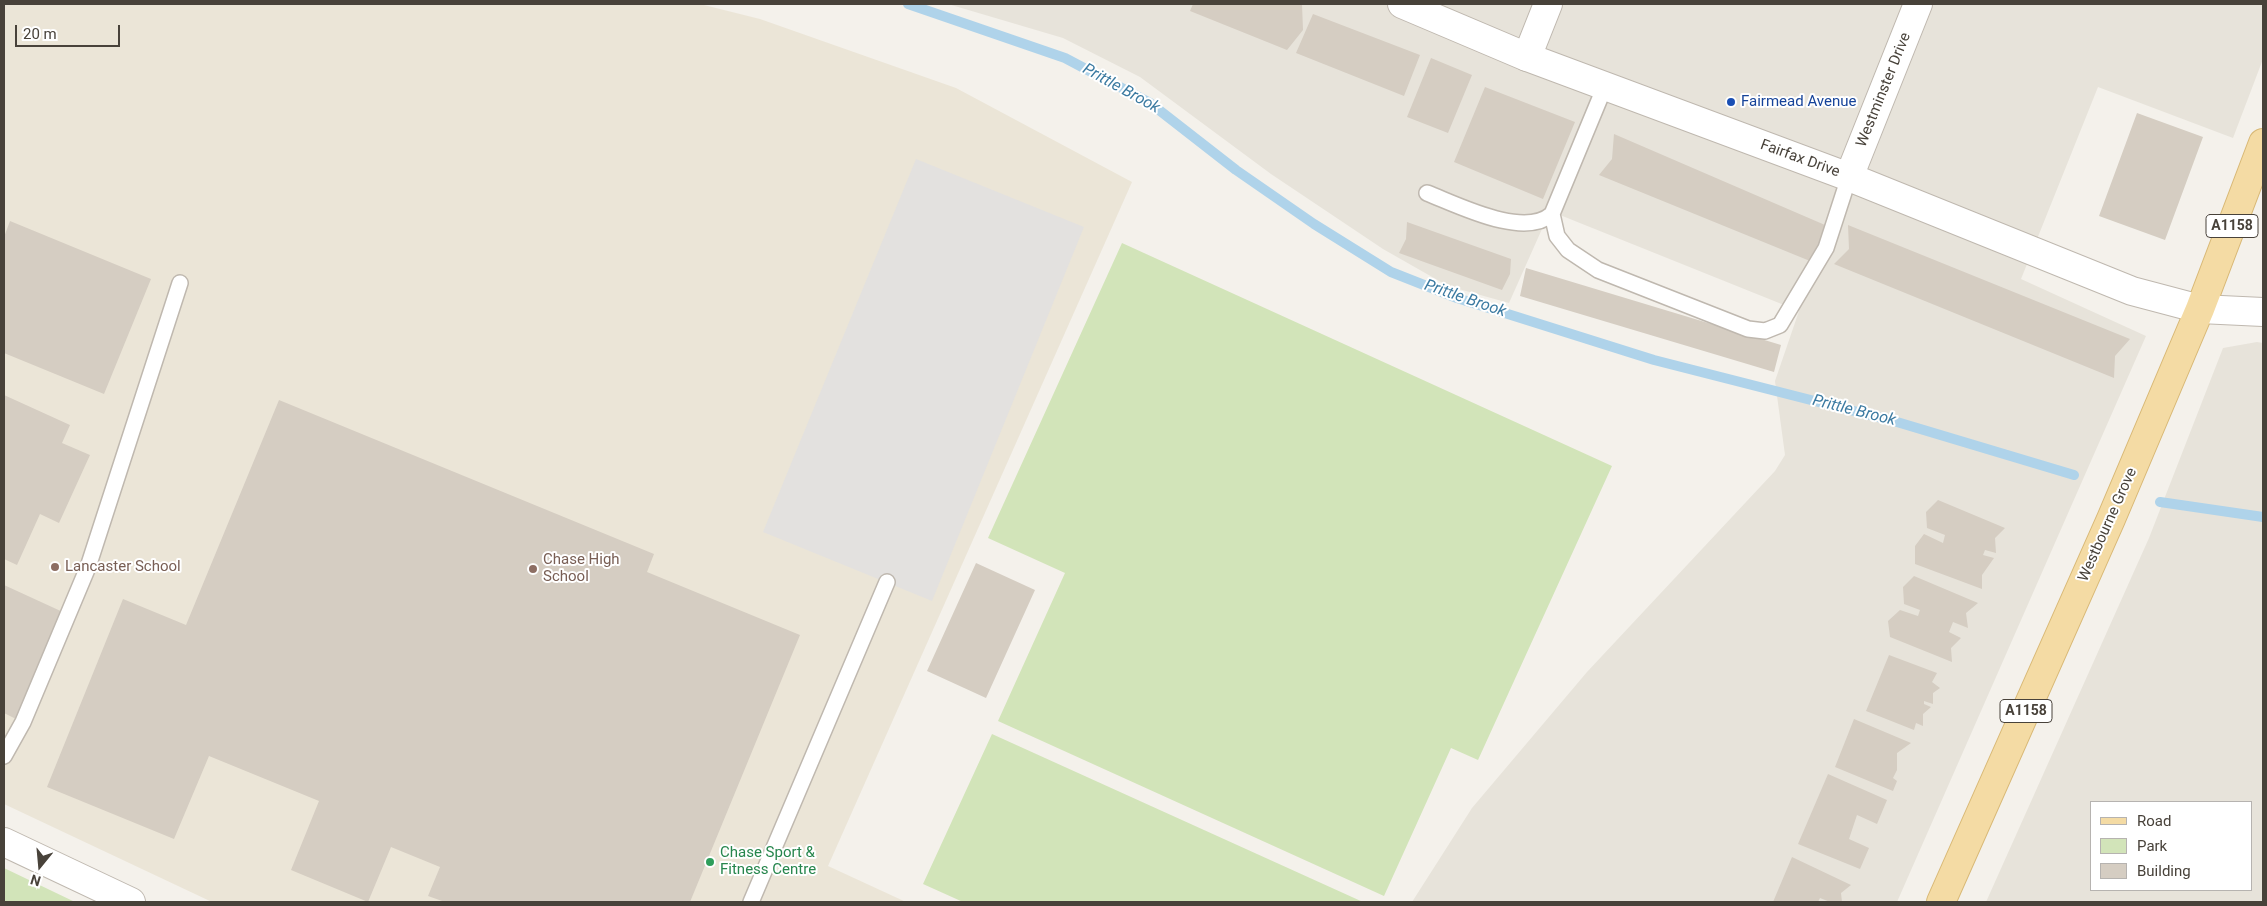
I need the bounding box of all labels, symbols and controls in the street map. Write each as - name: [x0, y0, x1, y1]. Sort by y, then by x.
- scale bar: [18, 15, 122, 47]
- text: 20 m: [23, 25, 57, 43]
- street label: Westminster Drive: [1853, 30, 1915, 150]
- water label: Prittle Brook: [1079, 60, 1163, 118]
- place label: Fairmead Avenue: [1741, 93, 1856, 111]
- marker: Fairmead Avenue: [1725, 96, 1737, 108]
- street label: Fairfax Drive: [1758, 136, 1842, 182]
- road number: A1158: [2206, 215, 2258, 238]
- water label: Prittle Brook: [1422, 276, 1508, 322]
- water label: Prittle Brook: [1810, 391, 1898, 431]
- street label: Westbourne Grove: [2075, 465, 2141, 585]
- place label: Chase High School: [543, 551, 620, 586]
- place label: Lancaster School: [65, 558, 181, 576]
- marker: Lancaster School: [49, 561, 61, 573]
- marker: Chase High School: [527, 563, 539, 575]
- road number: A1158: [2000, 699, 2052, 722]
- legend: [2090, 801, 2252, 891]
- text: Road: [2137, 812, 2171, 830]
- text: Park: [2137, 837, 2167, 855]
- north arrow: [15, 841, 65, 891]
- place label: Chase Sport & Fitness Centre: [720, 844, 816, 879]
- marker: Chase Sport & Fitness Centre: [704, 856, 716, 868]
- text: Building: [2137, 862, 2191, 880]
- text: N: [29, 871, 43, 889]

